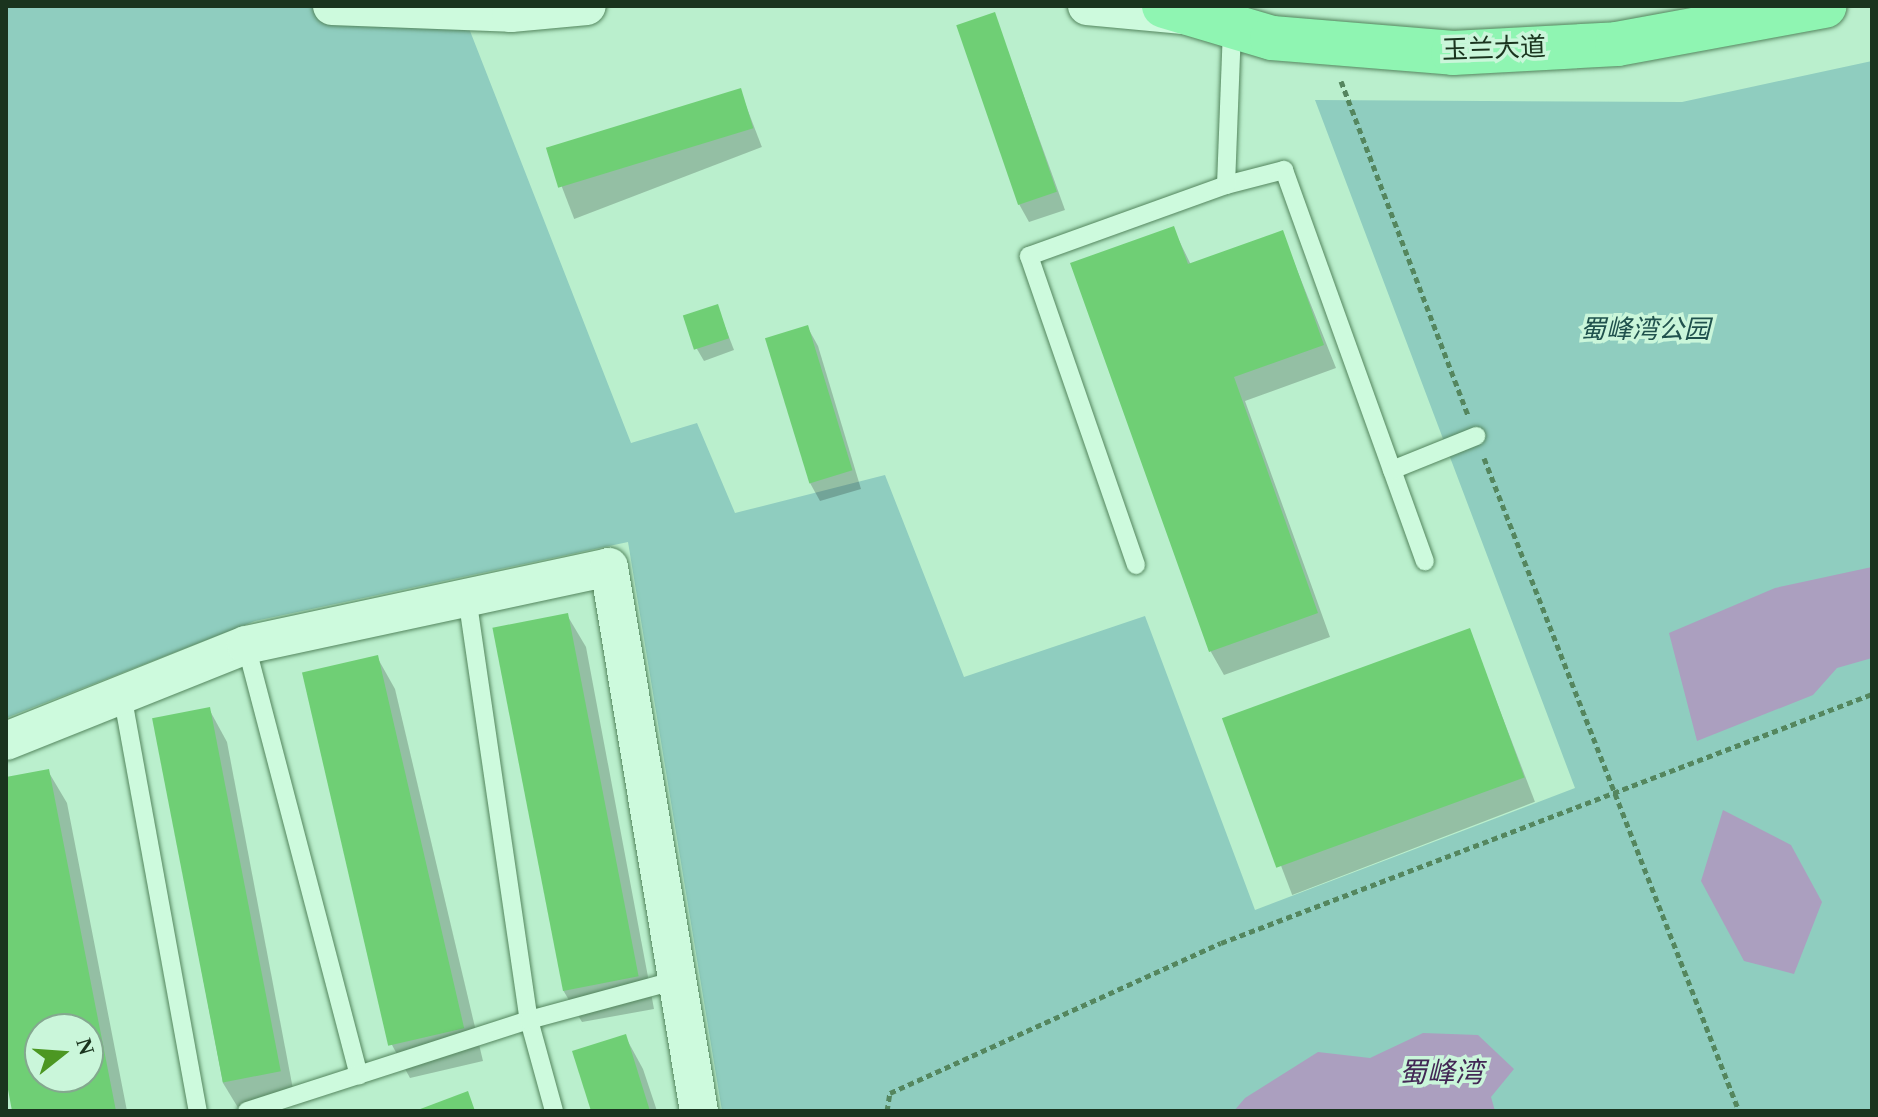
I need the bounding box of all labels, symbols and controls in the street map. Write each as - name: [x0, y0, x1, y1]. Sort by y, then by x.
- street label: 玉兰大道: [1441, 32, 1547, 66]
- park label: 蜀峰湾公园: [1580, 314, 1710, 346]
- north arrow: [24, 1013, 104, 1093]
- text: N: [71, 1035, 100, 1058]
- water label: 蜀峰湾: [1399, 1056, 1483, 1090]

